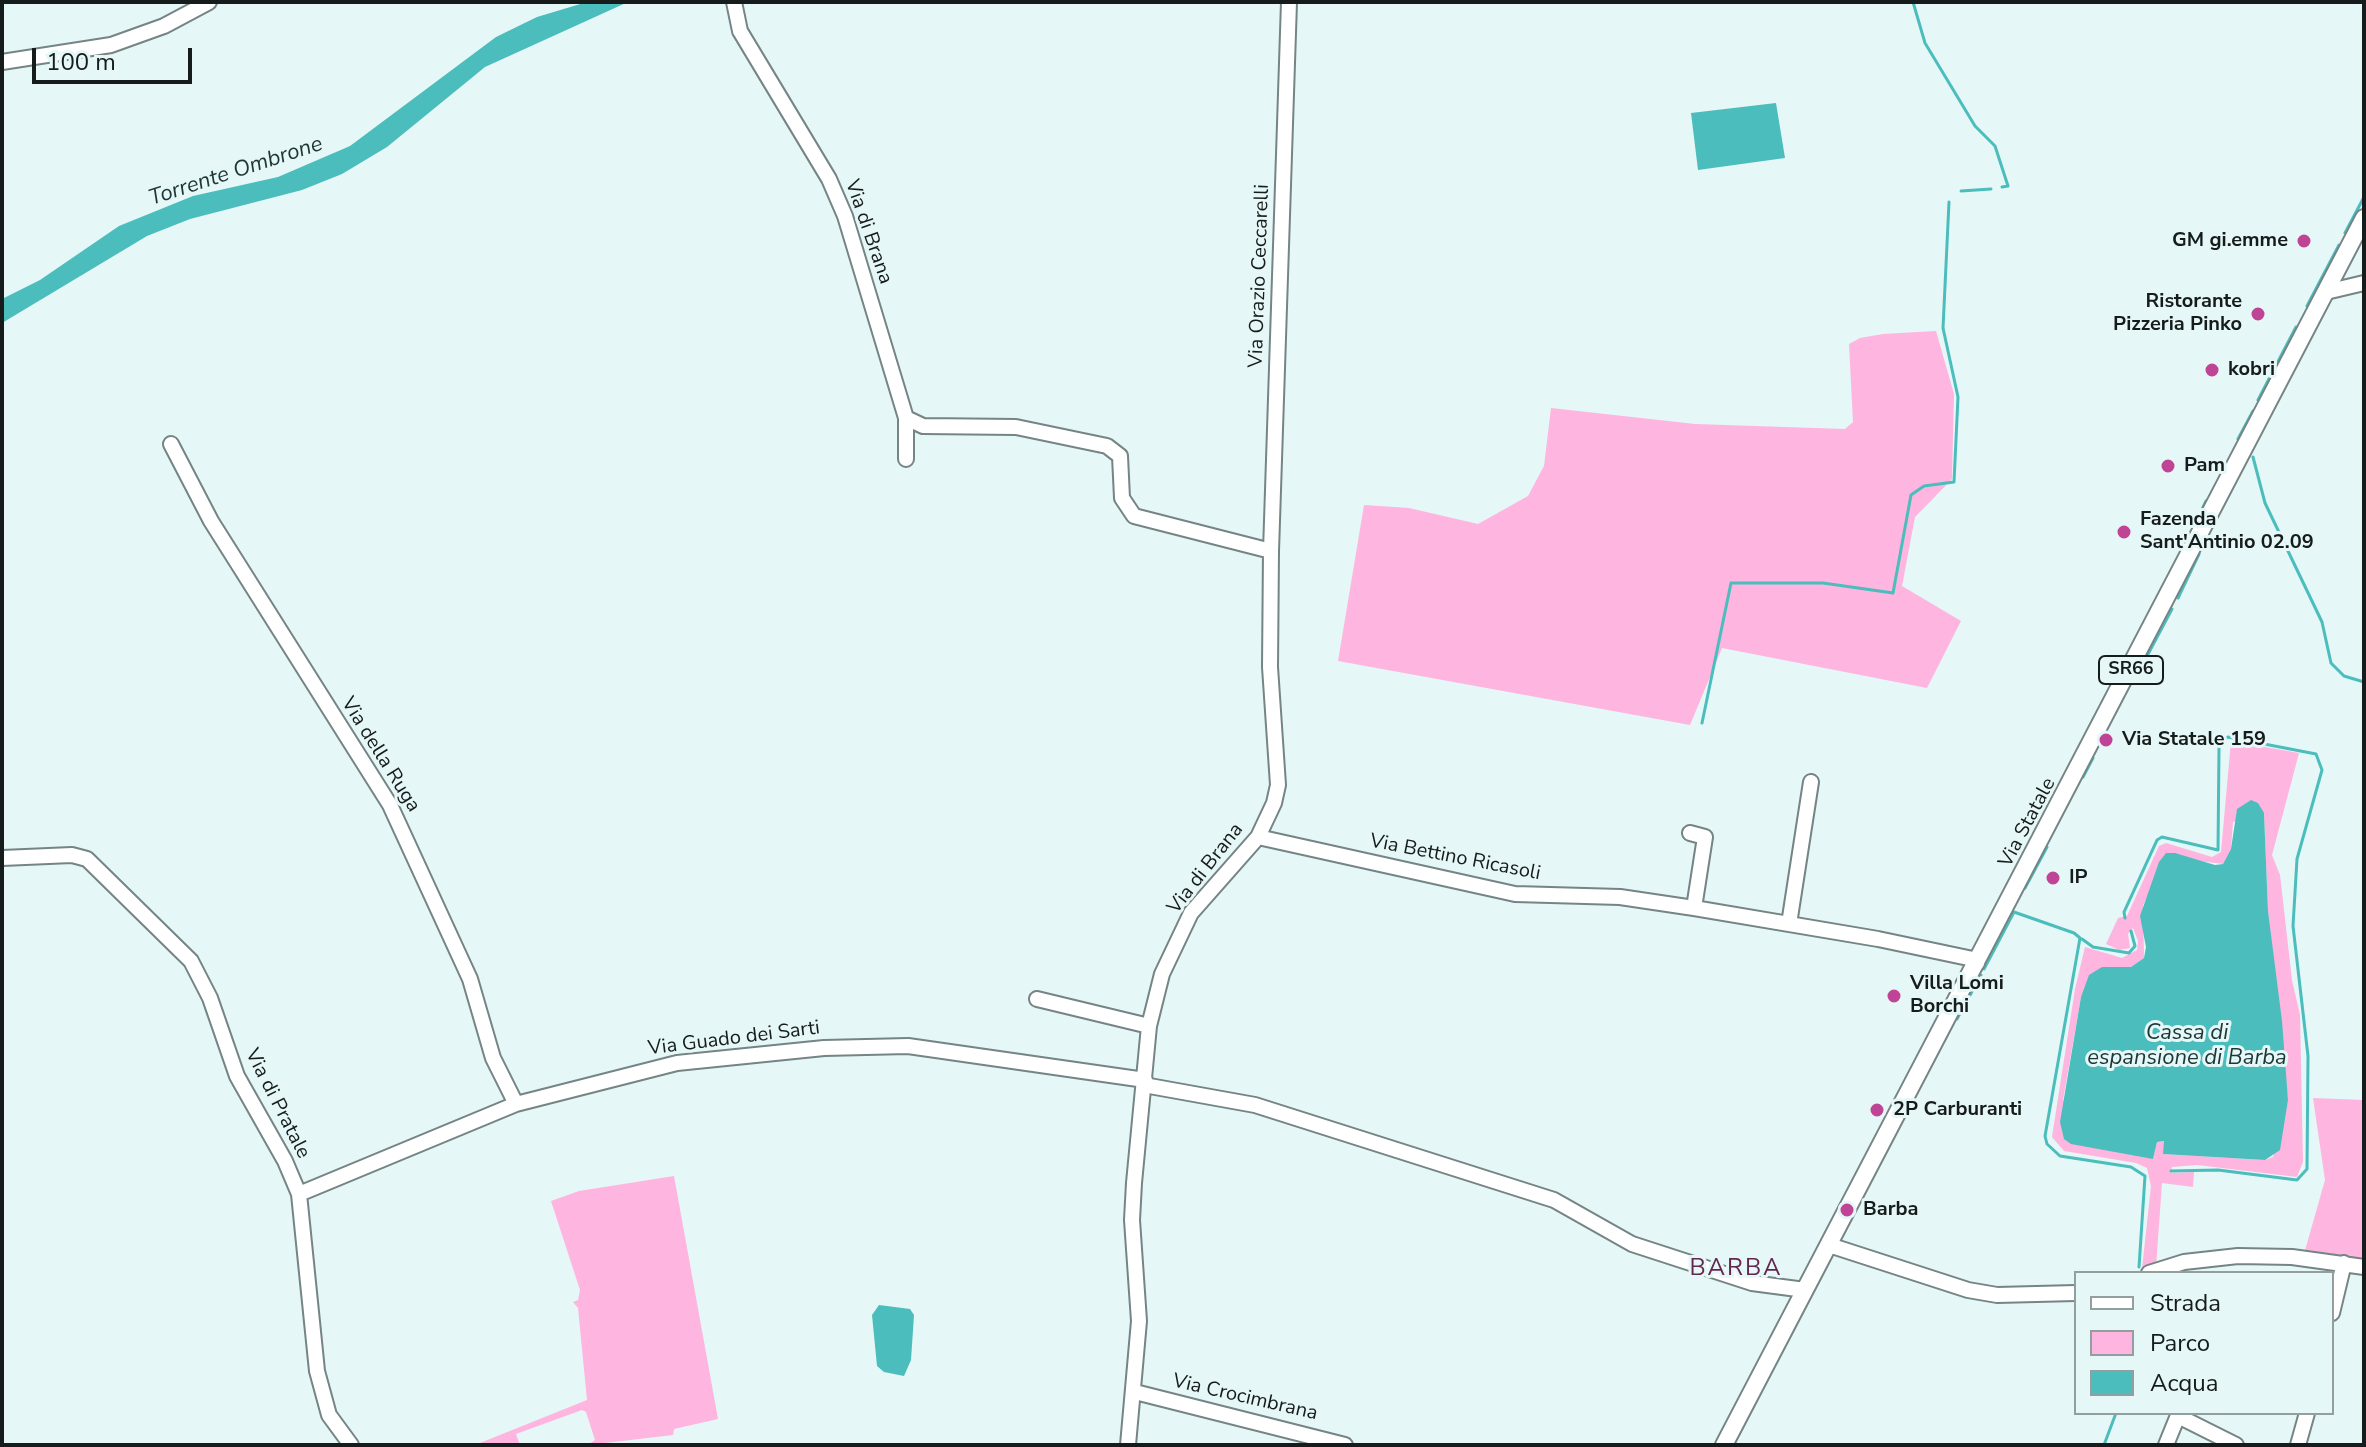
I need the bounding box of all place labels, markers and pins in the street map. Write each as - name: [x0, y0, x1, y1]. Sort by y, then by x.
- place label: GM gi.emme: [2172, 229, 2288, 253]
- marker: GM gi.emme: [2295, 232, 2313, 250]
- place label: Ristorante Pizzeria Pinko: [2113, 290, 2242, 337]
- marker: Ristorante Pizzeria Pinko: [2249, 305, 2267, 323]
- place label: kobri: [2228, 358, 2275, 382]
- marker: kobri: [2203, 361, 2221, 379]
- place label: Pam: [2184, 454, 2225, 478]
- marker: Pam: [2159, 457, 2177, 475]
- place label: Fazenda Sant'Antinio 02.09: [2140, 508, 2314, 555]
- marker: Fazenda Sant'Antinio 02.09: [2115, 523, 2133, 541]
- place label: Via Statale 159: [2122, 728, 2266, 752]
- marker: Via Statale 159: [2097, 731, 2115, 749]
- place label: IP: [2069, 866, 2088, 890]
- marker: IP: [2044, 869, 2062, 887]
- place label: Villa Lomi Borchi: [1910, 972, 2004, 1019]
- marker: Villa Lomi Borchi: [1885, 987, 1903, 1005]
- place label: 2P Carburanti: [1893, 1098, 2022, 1122]
- marker: 2P Carburanti: [1868, 1101, 1886, 1119]
- place label: Barba: [1863, 1198, 1918, 1222]
- marker: Barba: [1838, 1201, 1856, 1219]

